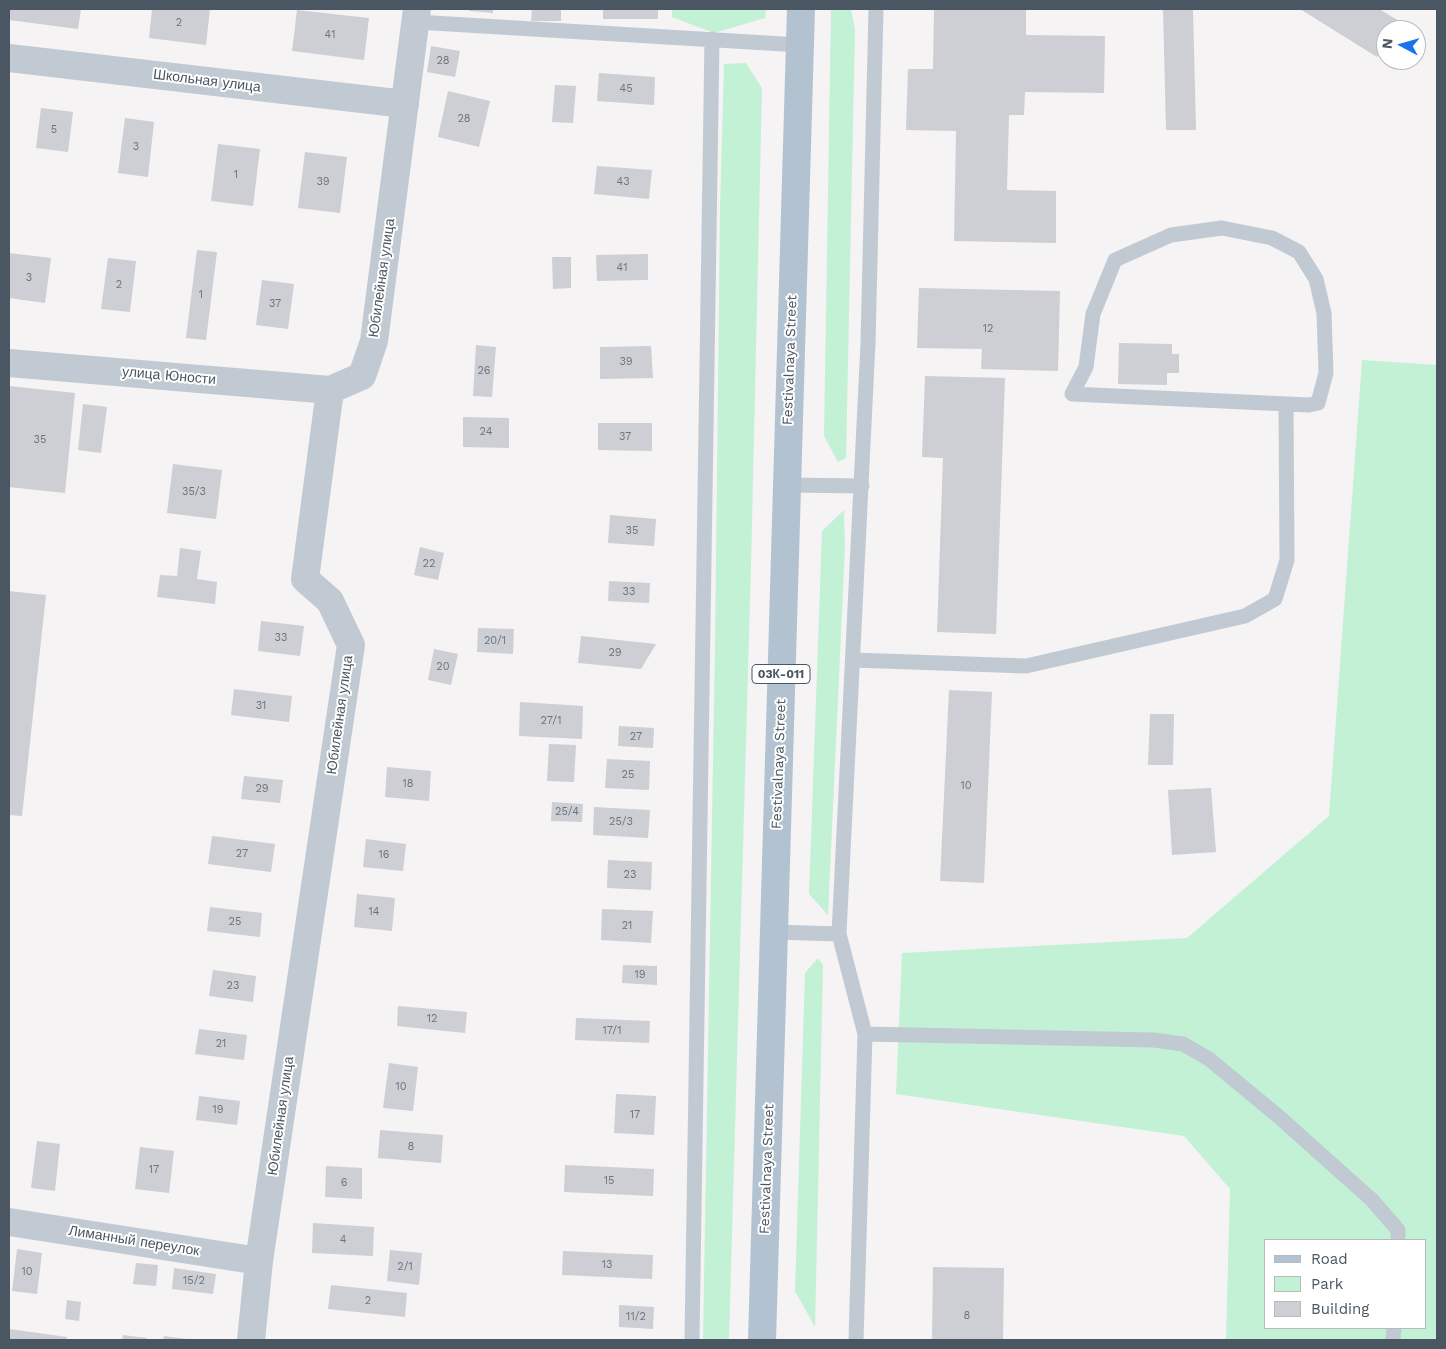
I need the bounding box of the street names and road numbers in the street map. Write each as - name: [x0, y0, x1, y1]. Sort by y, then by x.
- street label: Школьная улица: [152, 66, 262, 96]
- street label: Юбилейная улица: [365, 217, 399, 339]
- street label: Festivalnaya Street: [779, 295, 801, 425]
- street label: улица Юности: [121, 364, 217, 388]
- street label: Юбилейная улица: [323, 654, 357, 776]
- road number: 03К-011: [752, 664, 810, 684]
- street label: Festivalnaya Street: [768, 699, 790, 829]
- street label: Юбилейная улица: [264, 1055, 298, 1177]
- street label: Festivalnaya Street: [756, 1104, 778, 1234]
- street label: Лиманный переулок: [67, 1222, 201, 1260]

